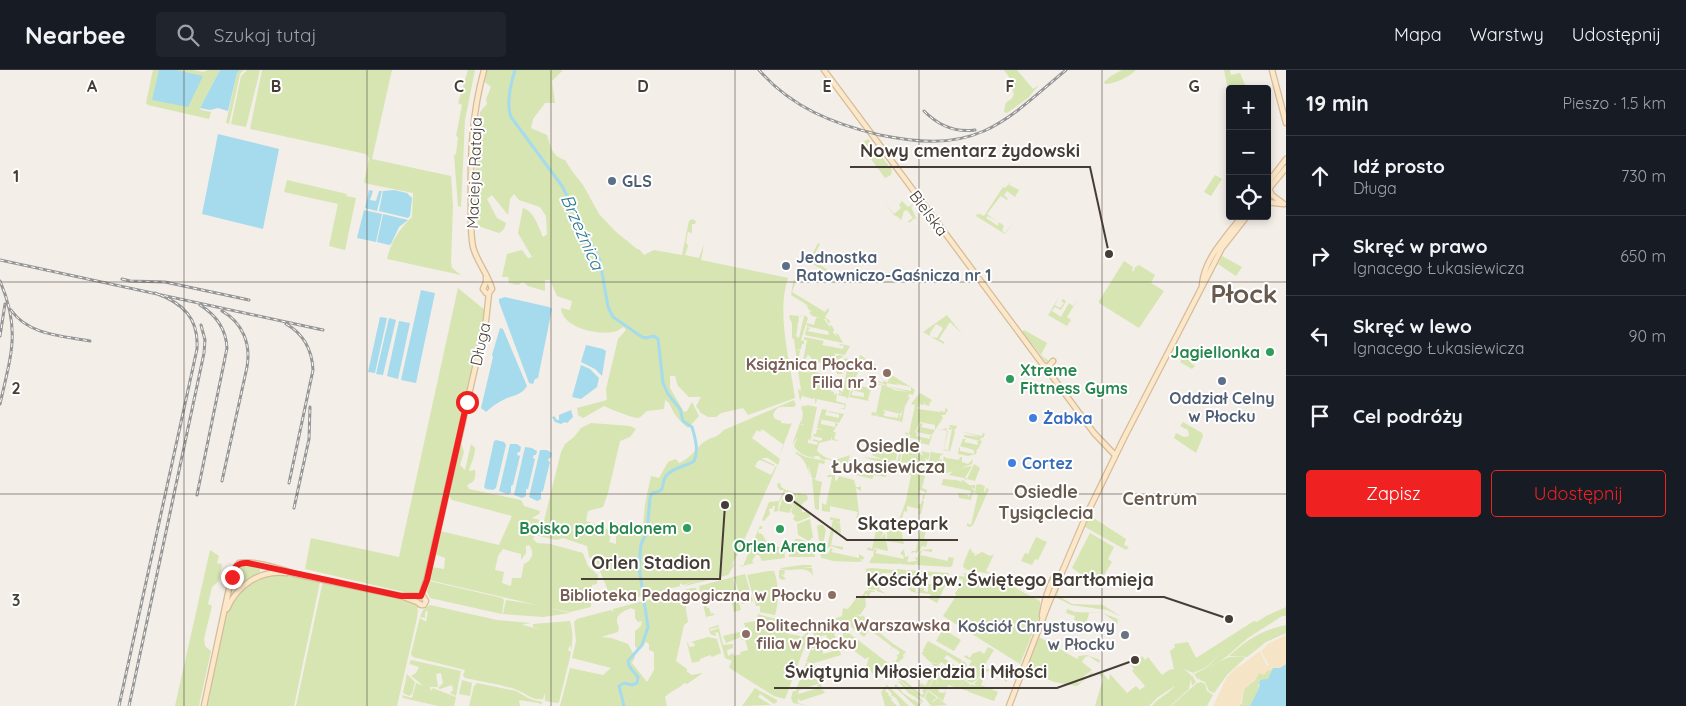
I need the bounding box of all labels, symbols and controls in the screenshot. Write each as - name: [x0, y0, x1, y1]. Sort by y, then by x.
- search box: [156, 12, 506, 57]
- text: Nearbee: [25, 20, 126, 50]
- icon: search: [174, 21, 202, 49]
- text: Szukaj tutaj: [214, 23, 317, 47]
- text: Mapa: [1394, 23, 1442, 46]
- text: Warstwy: [1470, 23, 1544, 46]
- text: Udostępnij: [1572, 23, 1661, 46]
- text: A: [87, 76, 98, 96]
- text: B: [271, 76, 281, 96]
- text: C: [454, 76, 464, 96]
- text: D: [637, 76, 649, 96]
- text: E: [822, 76, 832, 96]
- text: F: [1006, 76, 1015, 96]
- text: G: [1188, 76, 1200, 96]
- map controls: [1226, 85, 1271, 220]
- button: +: [1226, 85, 1271, 130]
- text: 19 min: [1306, 90, 1369, 116]
- text: Pieszo · 1.5 km: [1562, 93, 1666, 113]
- street label: Macieja Rataja: [462, 117, 486, 229]
- button: −: [1226, 130, 1271, 175]
- callout: Nowy cmentarz żydowski: [850, 134, 1090, 167]
- text: Nowy cmentarz żydowski: [860, 139, 1080, 162]
- text: Idź prosto: [1353, 154, 1445, 178]
- icon: ahead: [1306, 162, 1334, 190]
- text: 1: [13, 166, 19, 186]
- text: 730 m: [1621, 166, 1666, 186]
- place label: GLS: [622, 171, 652, 191]
- marker: GLS: [606, 175, 618, 187]
- button: locate: [1226, 175, 1271, 220]
- text: Długa: [1353, 178, 1397, 198]
- street label: Bielska: [905, 186, 953, 240]
- water label: Brzeźnica: [556, 190, 610, 274]
- text: Skręć w prawo: [1353, 234, 1488, 258]
- icon: right: [1306, 242, 1334, 270]
- text: 650 m: [1620, 246, 1666, 266]
- place label: Jednostka Ratowniczo-Gaśnicza nr 1: [796, 247, 992, 285]
- text: Ignacego Łukasiewicza: [1353, 258, 1525, 278]
- marker: Jednostka Ratowniczo-Gaśnicza nr 1: [780, 260, 792, 272]
- district label: Płock: [1210, 277, 1278, 310]
- text: Skręć w lewo: [1353, 314, 1472, 338]
- street label: Długa: [465, 320, 495, 368]
- icon: left: [1306, 322, 1334, 350]
- text: 90 m: [1629, 326, 1666, 346]
- text: Ignacego Łukasiewicza: [1353, 338, 1525, 358]
- place label: Jagiellonka: [1171, 342, 1260, 362]
- marker: Jagiellonka: [1264, 346, 1276, 358]
- place label: Książnica Płocka. Filia nr 3: [746, 354, 877, 392]
- place label: Xtreme Fittness Gyms: [1020, 360, 1128, 398]
- marker: Książnica Płocka. Filia nr 3: [881, 367, 893, 379]
- marker: Xtreme Fittness Gyms: [1004, 373, 1016, 385]
- marker: Oddział Celny w Płocku: [1216, 375, 1228, 387]
- text: 2: [11, 378, 21, 398]
- place label: Oddział Celny w Płocku: [1169, 388, 1275, 426]
- route start: [456, 391, 479, 414]
- icon: arrive: [1306, 402, 1334, 430]
- text: Cel podróży: [1353, 404, 1463, 428]
- place label: Żabka: [1043, 408, 1093, 428]
- marker: Żabka: [1027, 412, 1039, 424]
- district label: Osiedle Łukasiewicza: [831, 434, 945, 478]
- place label: Cortez: [1022, 453, 1073, 473]
- marker: Cortez: [1006, 457, 1018, 469]
- button: Zapisz: [1306, 470, 1481, 517]
- button: Udostępnij: [1491, 470, 1666, 517]
- district label: Osiedle Tysiąclecia: [998, 480, 1094, 524]
- district label: Centrum: [1123, 487, 1197, 510]
- callout: Skatepark: [847, 507, 958, 540]
- text: Skatepark: [858, 512, 948, 535]
- place label: Boisko pod balonem: [519, 518, 677, 538]
- marker: Boisko pod balonem: [681, 522, 693, 534]
- marker: Orlen Arena: [774, 523, 786, 535]
- place label: Orlen Arena: [734, 536, 826, 556]
- callout: Orlen Stadion: [581, 546, 720, 579]
- text: Orlen Stadion: [591, 551, 711, 574]
- callout: Kościół pw. Świętego Bartłomieja: [856, 564, 1164, 597]
- route end: [221, 566, 244, 589]
- text: Kościół pw. Świętego Bartłomieja: [866, 568, 1154, 591]
- place label: Biblioteka Pedagogiczna w Płocku: [560, 585, 822, 605]
- marker: Biblioteka Pedagogiczna w Płocku: [826, 589, 838, 601]
- text: 3: [12, 590, 20, 610]
- place label: Politechnika Warszawska filia w Płocku: [756, 615, 950, 653]
- place label: Kościół Chrystusowy w Płocku: [958, 616, 1115, 654]
- marker: Politechnika Warszawska filia w Płocku: [740, 628, 752, 640]
- marker: Kościół Chrystusowy w Płocku: [1119, 629, 1131, 641]
- callout: Świątynia Miłosierdzia i Miłości: [774, 655, 1057, 688]
- text: Świątynia Miłosierdzia i Miłości: [785, 660, 1047, 683]

